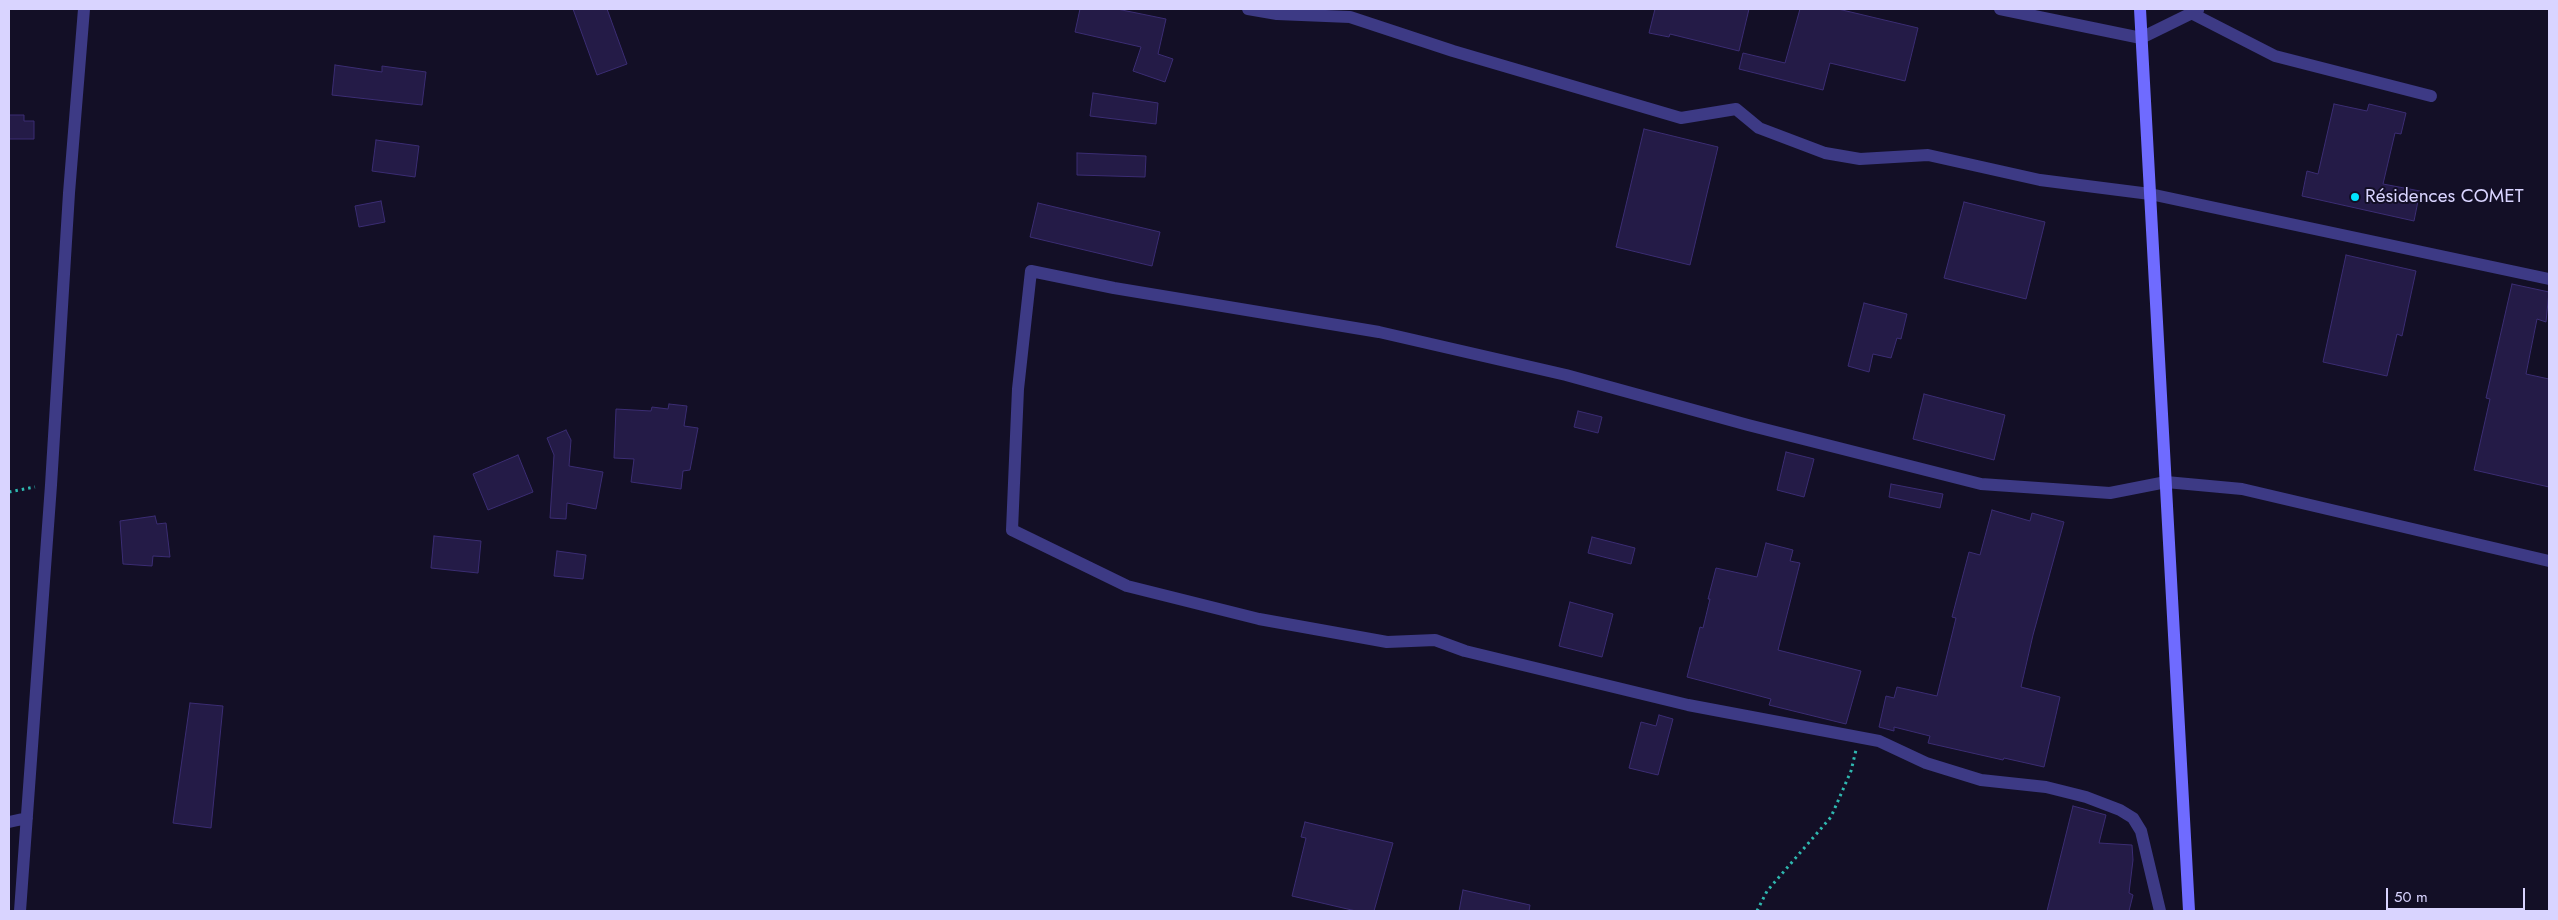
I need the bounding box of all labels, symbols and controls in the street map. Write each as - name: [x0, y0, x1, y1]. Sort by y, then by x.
- place label: Résidences COMET: [2365, 186, 2524, 208]
- marker: Résidences COMET: [2349, 191, 2361, 203]
- scale bar: [2388, 878, 2527, 910]
- text: 50 m: [2394, 886, 2428, 908]

